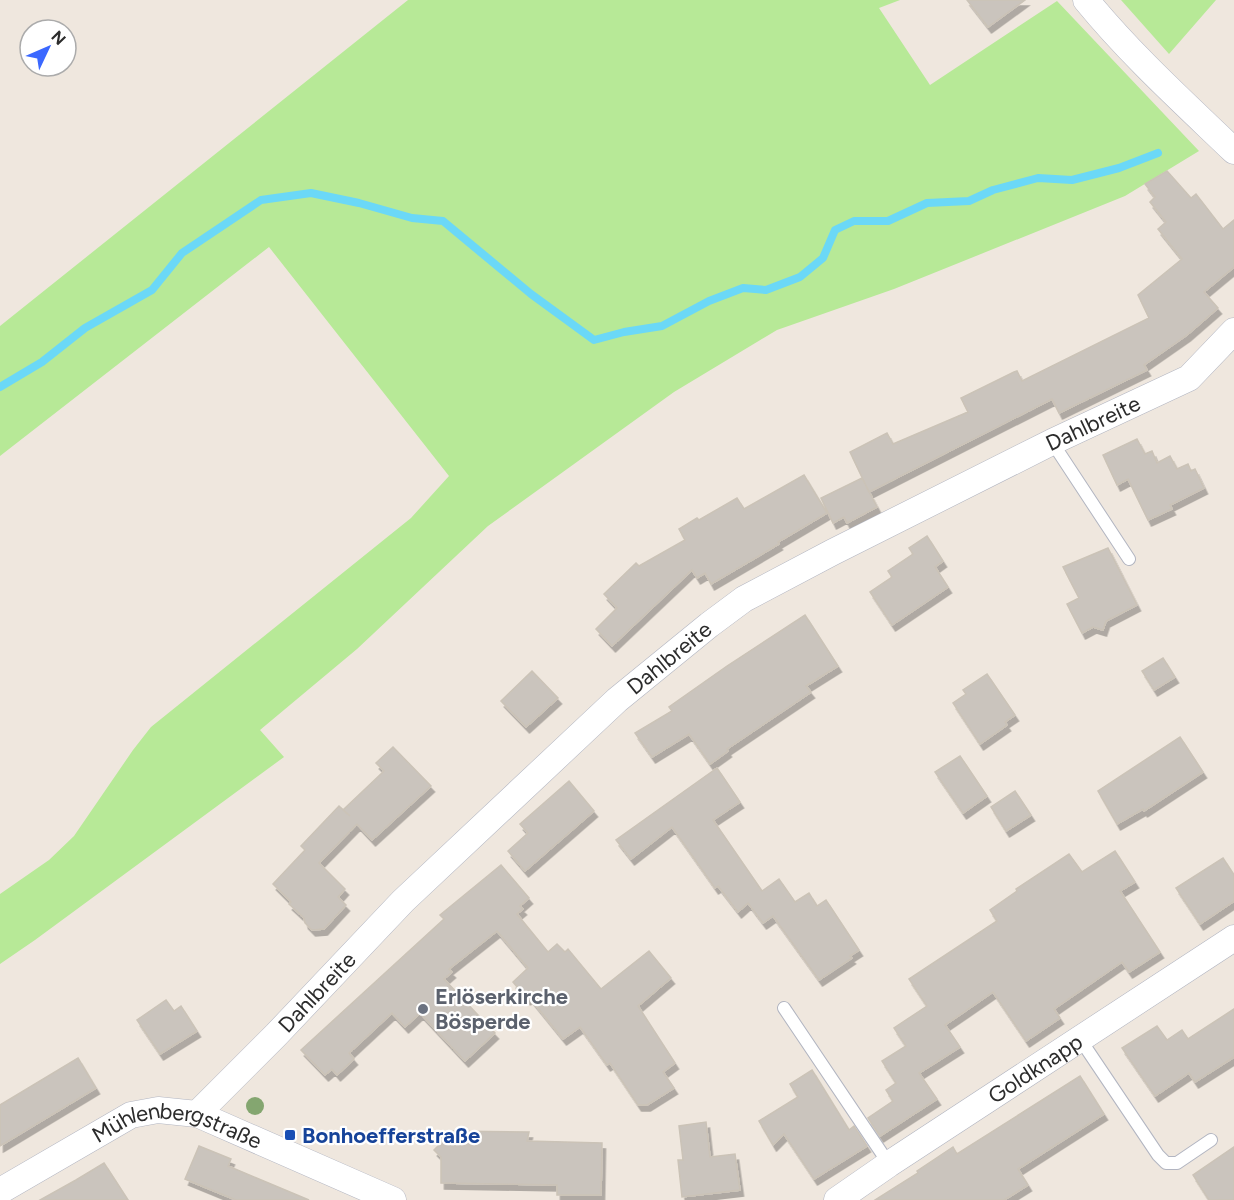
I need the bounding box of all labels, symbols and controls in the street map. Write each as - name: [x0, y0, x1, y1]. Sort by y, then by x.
- north arrow: [18, 18, 78, 78]
- text: N: [47, 27, 70, 49]
- street label: Dahlbreite: [1041, 389, 1144, 457]
- street label: Dahlbreite: [621, 615, 717, 700]
- street label: Dahlbreite: [272, 946, 361, 1038]
- place label: Erlöserkirche Bösperde: [435, 983, 568, 1035]
- marker: Erlöserkirche Bösperde: [416, 1002, 430, 1016]
- street label: Goldknapp: [983, 1028, 1088, 1109]
- text: Mühlenbergstraße: [87, 1096, 266, 1154]
- place label: Bonhoefferstraße: [302, 1122, 480, 1149]
- marker: Bonhoefferstraße: [283, 1128, 297, 1142]
- street label: Mühlenbergstraße: [87, 1130, 267, 1160]

